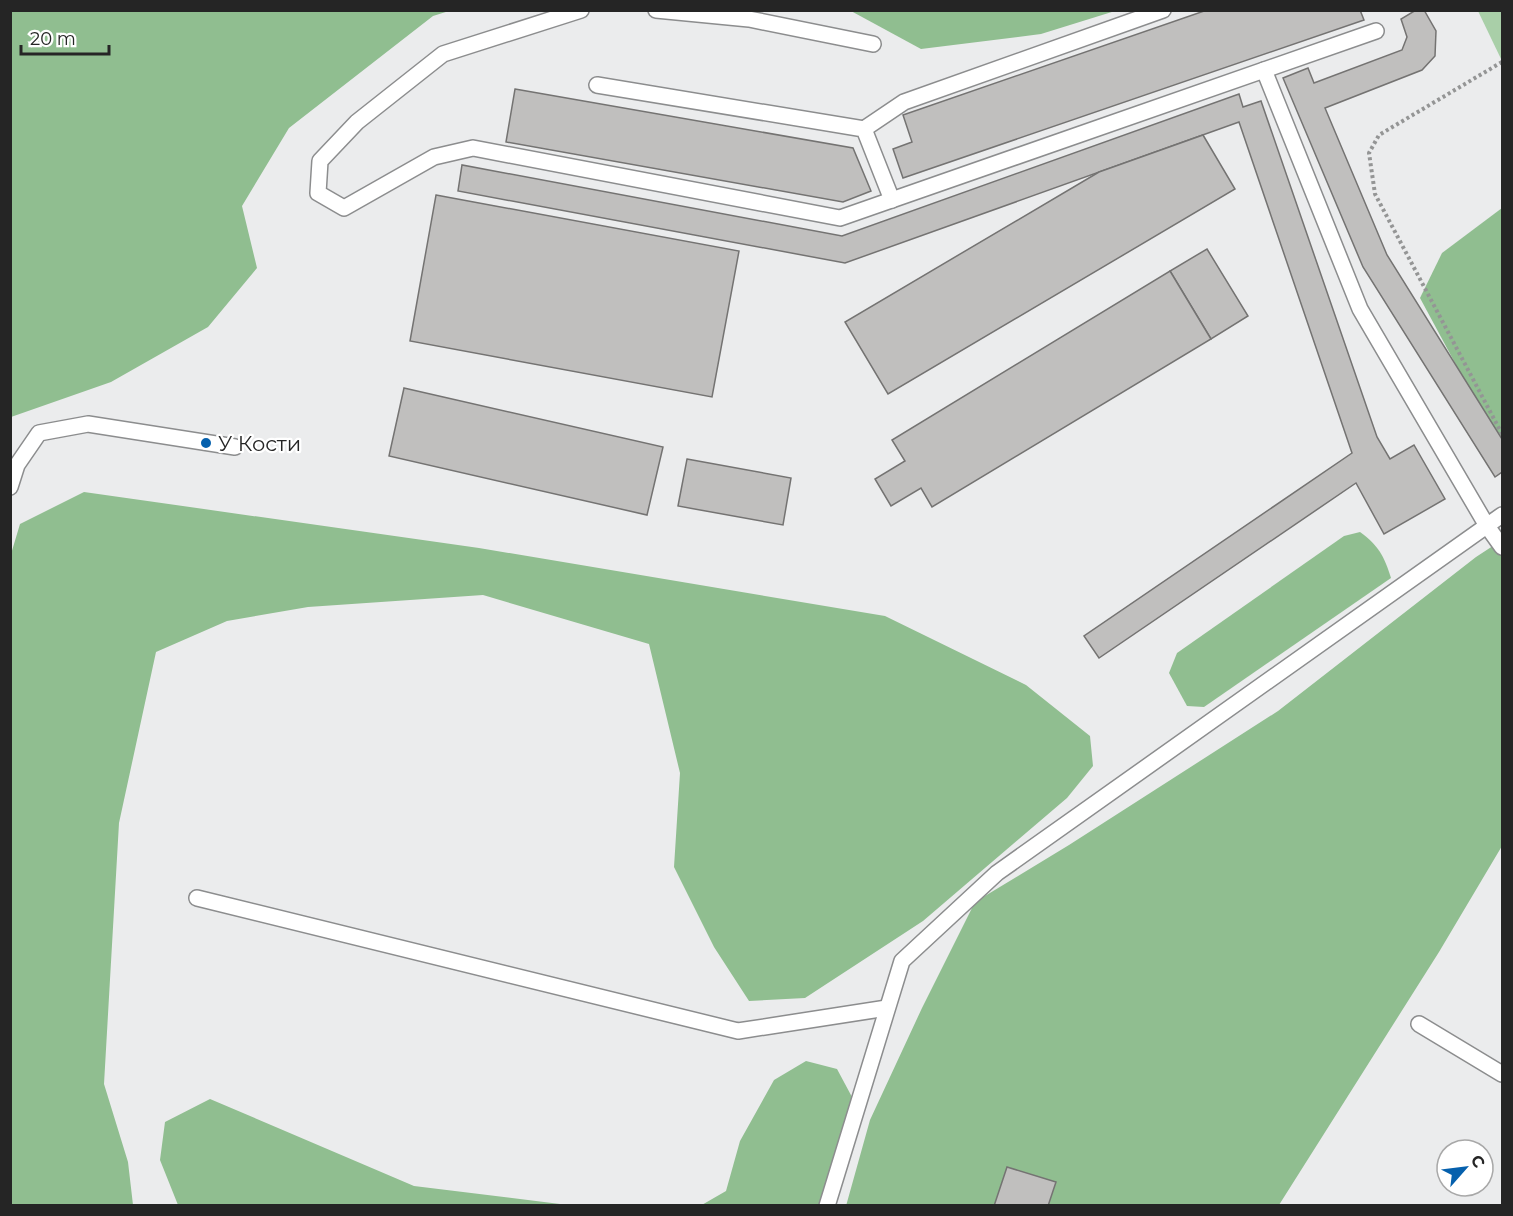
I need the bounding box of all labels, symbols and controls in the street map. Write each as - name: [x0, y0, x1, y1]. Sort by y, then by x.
- scale bar: [21, 18, 110, 56]
- text: 20 m: [30, 28, 76, 50]
- place label: У Кости: [218, 431, 301, 456]
- marker: У Кости: [199, 436, 213, 450]
- north arrow: [1435, 1138, 1495, 1198]
- text: С: [1467, 1152, 1489, 1171]

